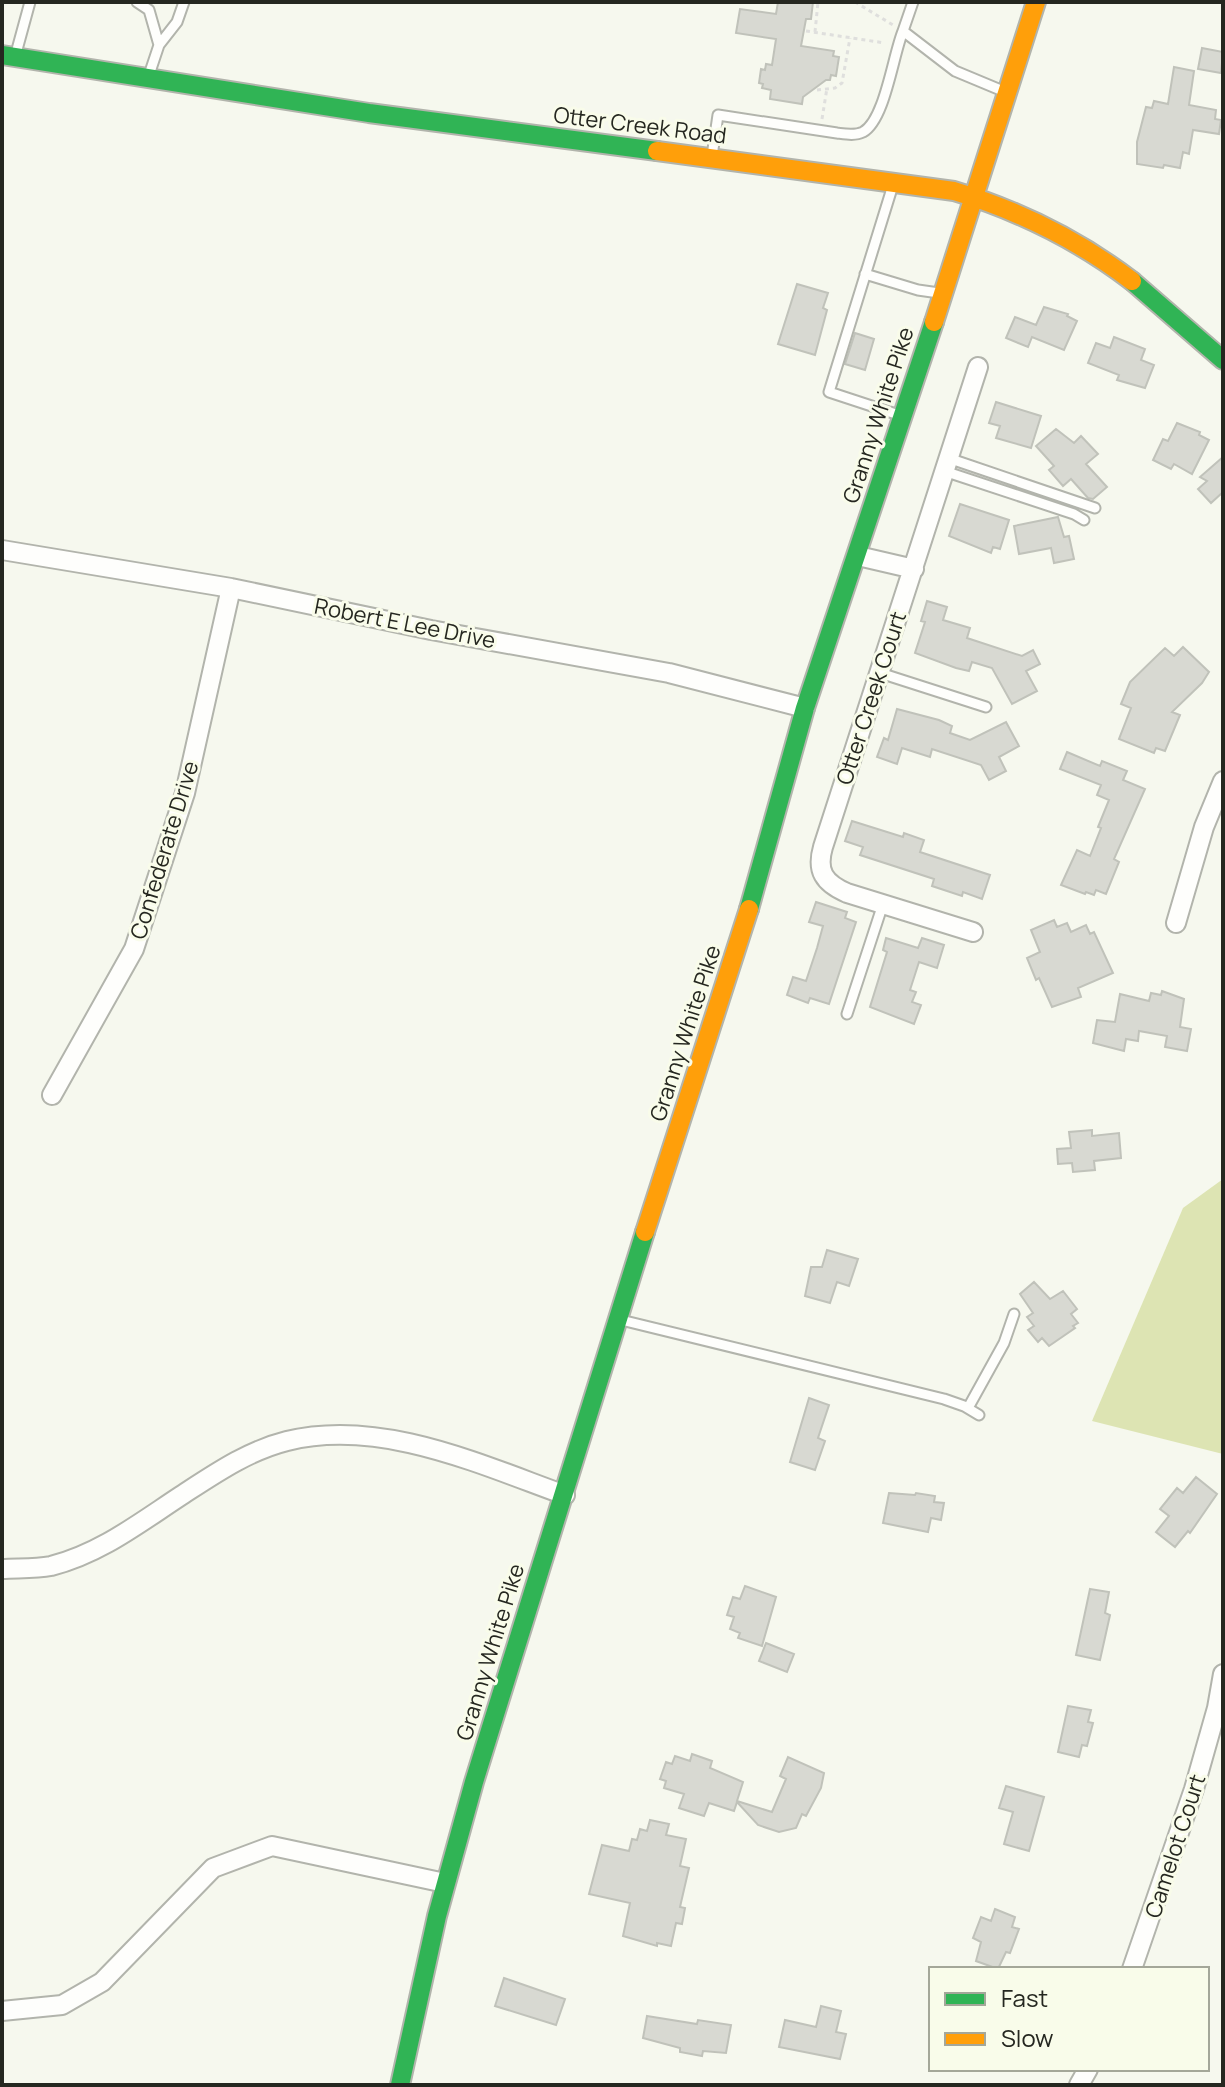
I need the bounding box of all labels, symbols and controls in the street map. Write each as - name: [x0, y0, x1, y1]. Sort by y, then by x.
- street label: Otter Creek Road: [552, 100, 728, 150]
- street label: Granny White Pike: [835, 323, 921, 507]
- street label: Robert E Lee Drive: [312, 591, 498, 655]
- street label: Otter Creek Court: [829, 607, 913, 788]
- street label: Confederate Drive: [123, 757, 205, 943]
- street label: Granny White Pike: [642, 941, 728, 1125]
- street label: Granny White Pike: [449, 1560, 531, 1744]
- street label: Camelot Court: [1138, 1770, 1212, 1922]
- legend: [929, 1967, 1209, 2071]
- text: Fast: [1001, 1981, 1048, 2014]
- text: Slow: [1001, 2021, 1054, 2054]

